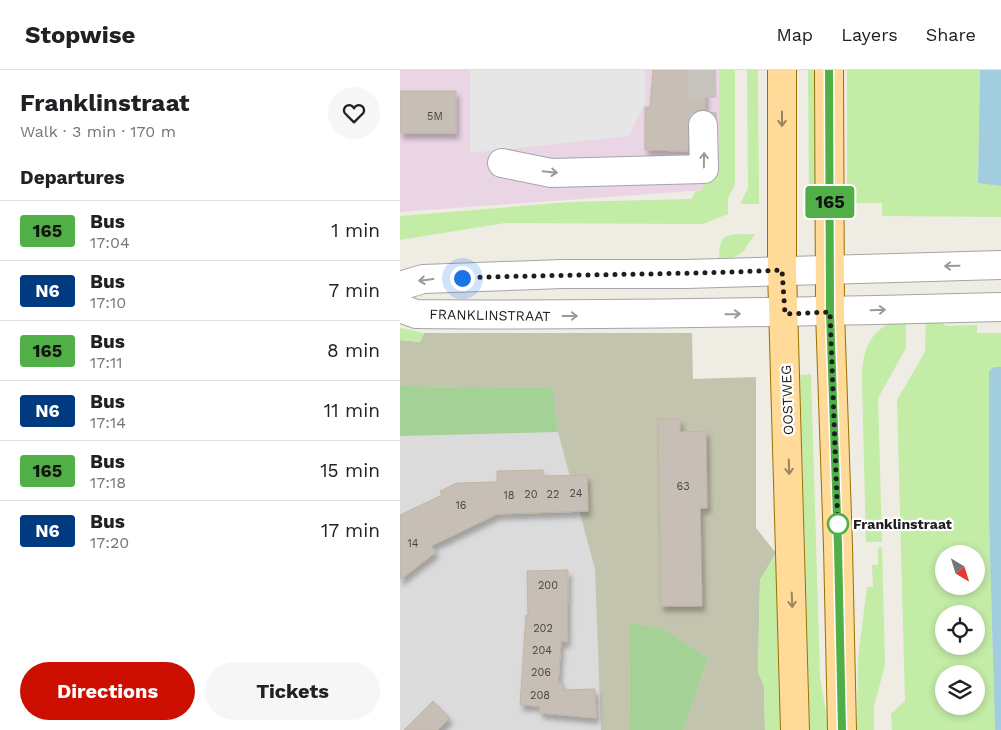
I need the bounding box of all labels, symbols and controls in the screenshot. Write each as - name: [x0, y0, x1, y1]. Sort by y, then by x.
- text: Stopwise: [25, 21, 135, 49]
- text: Map: [776, 24, 813, 45]
- text: Layers: [841, 24, 898, 45]
- text: Share: [926, 24, 976, 45]
- button: heart: [328, 87, 380, 139]
- text: Franklinstraat: [20, 89, 190, 117]
- house number: 5M: [427, 110, 443, 123]
- one-way arrow: [777, 110, 787, 126]
- text: Walk · 3 min · 170 m: [20, 122, 176, 141]
- one-way arrow: [699, 153, 709, 169]
- text: Departures: [20, 166, 125, 189]
- one-way arrow: [542, 167, 558, 177]
- line badge: 165: [801, 186, 859, 218]
- text: 165: [815, 191, 845, 212]
- text: Bus: [90, 210, 125, 233]
- text: 1 min: [331, 219, 380, 242]
- text: 165: [33, 220, 62, 241]
- text: 17:04: [90, 233, 130, 252]
- one-way arrow: [945, 262, 961, 271]
- your location: [450, 266, 475, 291]
- text: Bus: [90, 270, 125, 293]
- one-way arrow: [418, 275, 434, 285]
- text: 7 min: [329, 279, 380, 302]
- text: N6: [35, 280, 60, 301]
- text: 17:10: [90, 293, 126, 312]
- one-way arrow: [870, 305, 886, 315]
- street label: FRANKLINSTRAAT: [429, 306, 551, 324]
- one-way arrow: [724, 309, 741, 319]
- one-way arrow: [562, 311, 578, 321]
- text: Bus: [90, 330, 125, 353]
- text: 8 min: [327, 339, 380, 362]
- text: 165: [33, 340, 62, 361]
- text: 17:11: [90, 353, 122, 372]
- street label: OOSTWEG: [778, 365, 796, 435]
- text: Bus: [90, 390, 125, 413]
- text: 11 min: [324, 399, 380, 422]
- text: N6: [35, 400, 60, 421]
- text: 17:14: [90, 413, 126, 432]
- text: Bus: [90, 450, 125, 473]
- one-way arrow: [784, 458, 794, 475]
- text: 15 min: [320, 459, 380, 482]
- text: 165: [33, 460, 62, 481]
- text: 17:18: [90, 473, 126, 492]
- house number: 63: [676, 480, 690, 493]
- house number: 24: [570, 487, 583, 500]
- house number: 20: [524, 488, 538, 501]
- house number: 22: [547, 488, 559, 501]
- house number: 18: [503, 489, 515, 502]
- house number: 16: [456, 499, 467, 512]
- text: Bus: [90, 510, 125, 533]
- marker: Franklinstraat: [827, 513, 849, 535]
- place label: Franklinstraat: [853, 516, 952, 532]
- text: 17 min: [321, 519, 380, 542]
- text: N6: [35, 520, 60, 541]
- text: 17:20: [90, 533, 129, 552]
- house number: 14: [407, 537, 419, 550]
- north arrow: [935, 545, 985, 595]
- map controls: [935, 545, 985, 715]
- house number: 200: [538, 579, 558, 592]
- one-way arrow: [787, 592, 797, 608]
- button: locate: [935, 605, 985, 655]
- house number: 202: [533, 622, 553, 635]
- house number: 204: [532, 644, 552, 657]
- button: Directions: [20, 662, 195, 720]
- button: Tickets: [205, 662, 380, 720]
- button: layers: [935, 665, 985, 715]
- house number: 206: [531, 666, 551, 679]
- house number: 208: [530, 689, 550, 702]

